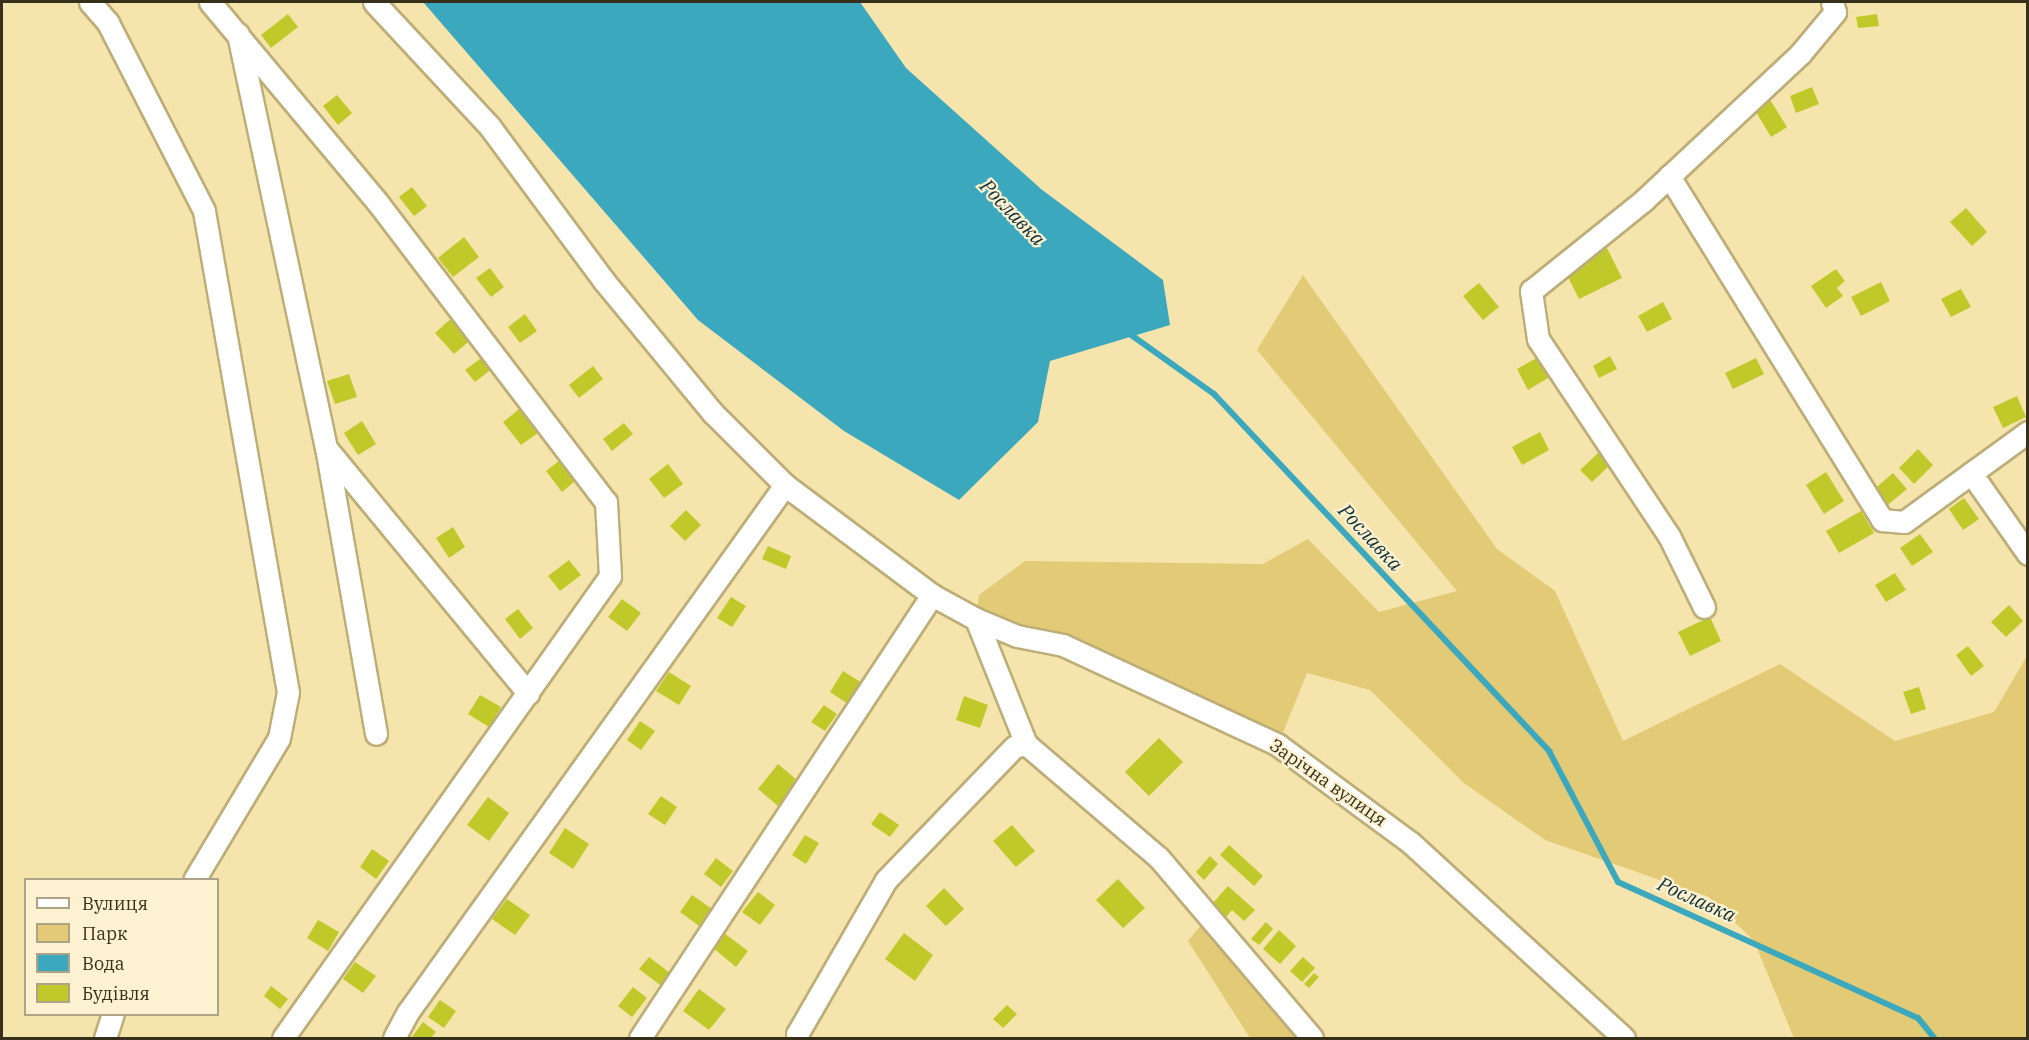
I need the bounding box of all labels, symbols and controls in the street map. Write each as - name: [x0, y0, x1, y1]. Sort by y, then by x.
- water label: Рославка: [975, 174, 1051, 250]
- water label: Рославка: [1334, 498, 1408, 576]
- street label: Зарічна вулиця: [1265, 735, 1391, 831]
- water label: Рославка: [1654, 871, 1740, 927]
- legend: [24, 878, 219, 1016]
- text: Вулиця: [82, 892, 148, 915]
- text: Парк: [82, 922, 128, 945]
- text: Вода: [82, 952, 125, 975]
- text: Будівля: [82, 982, 150, 1005]

